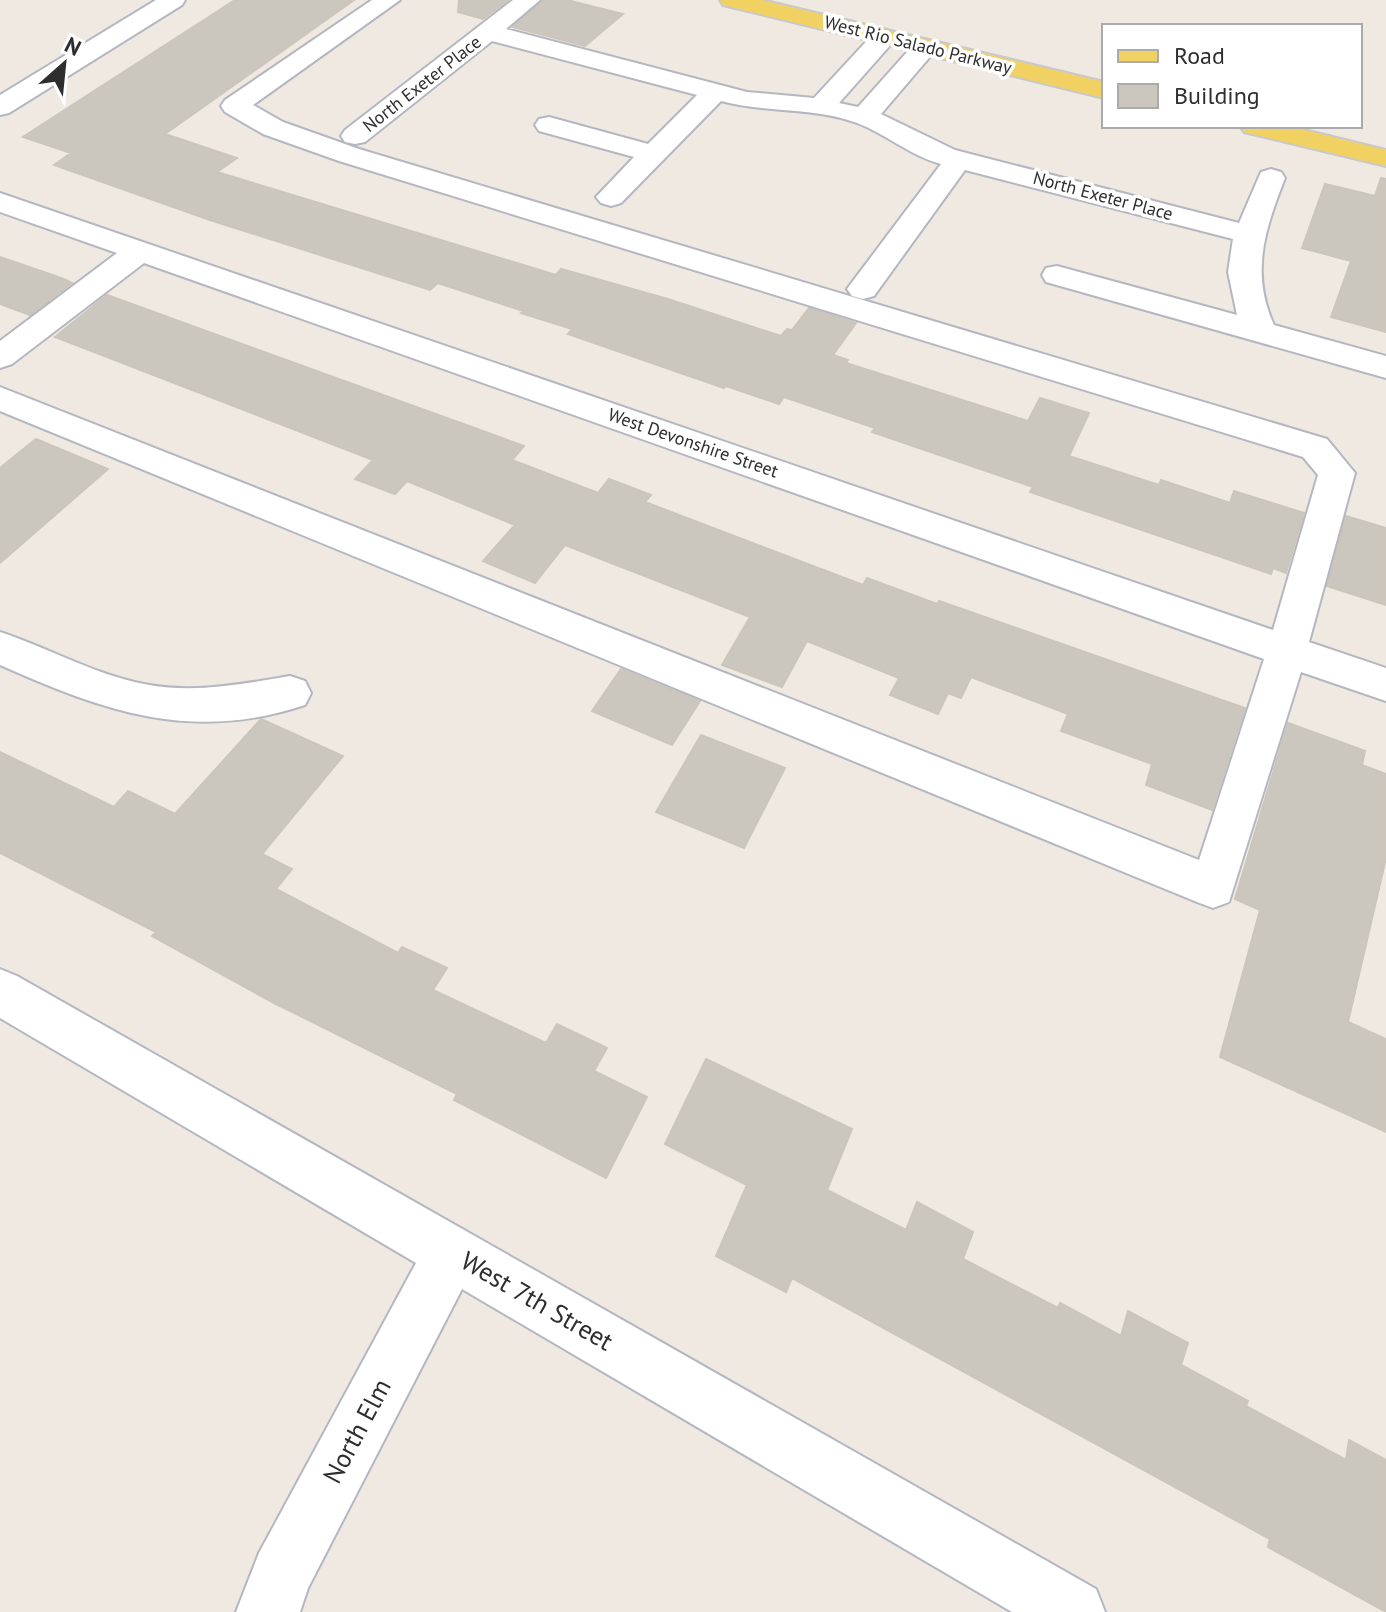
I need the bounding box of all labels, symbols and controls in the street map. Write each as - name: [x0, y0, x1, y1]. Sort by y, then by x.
- street label: West Rio Salado Parkway: [822, 10, 1015, 79]
- north arrow: [24, 24, 104, 104]
- legend: [1102, 24, 1362, 128]
- text: N: [60, 30, 86, 62]
- street label: North Exeter Place: [358, 30, 485, 137]
- text: Road: [1174, 40, 1225, 71]
- text: Building: [1174, 80, 1260, 111]
- street label: North Exeter Place: [1031, 166, 1176, 225]
- street label: West Devonshire Street: [605, 403, 781, 482]
- street label: West 7th Street: [455, 1244, 619, 1358]
- street label: North Elm: [315, 1373, 398, 1489]

